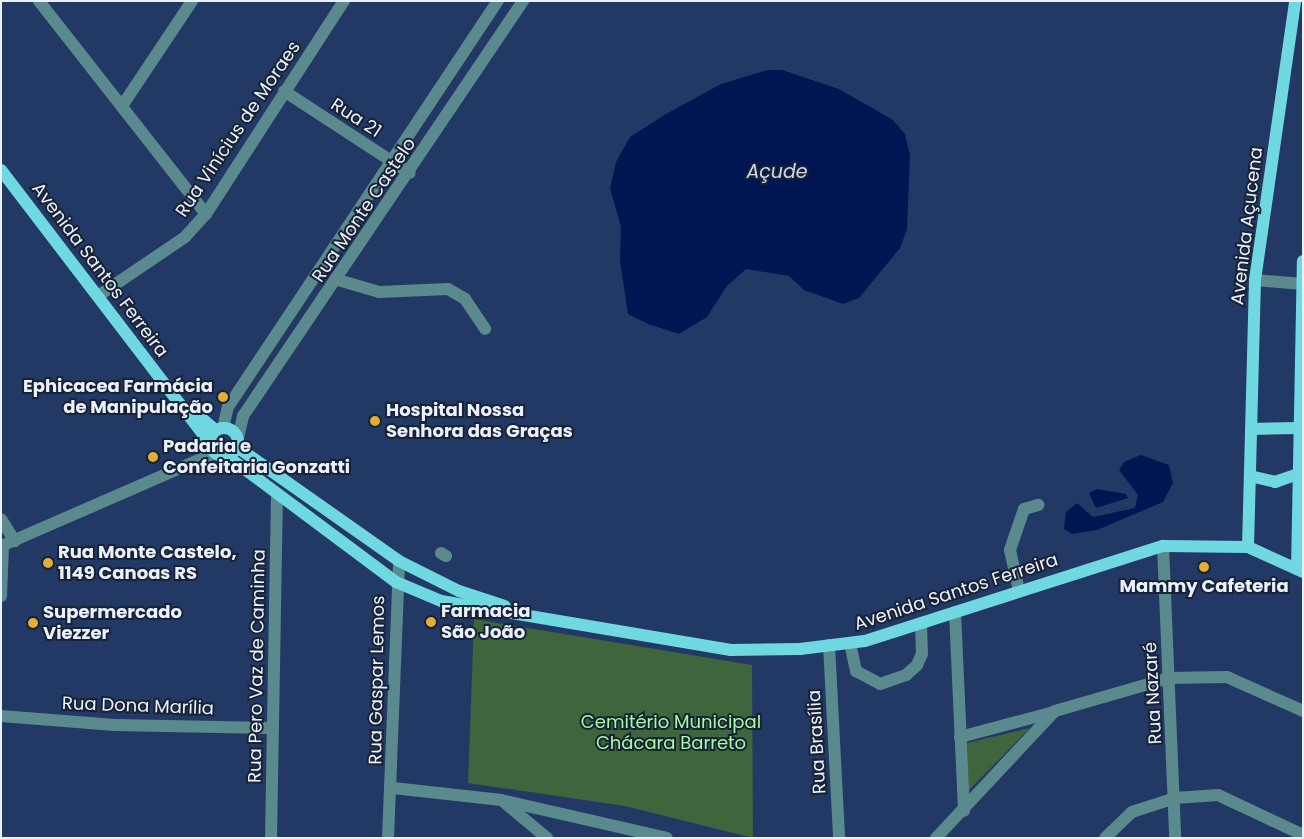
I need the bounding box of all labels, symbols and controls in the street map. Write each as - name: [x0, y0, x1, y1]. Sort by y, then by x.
- street label: Rua Vinícius de Moraes: [171, 37, 305, 221]
- street label: Rua 21: [327, 94, 385, 142]
- street label: Rua Monte Castelo: [308, 134, 420, 286]
- street label: Avenida Açucena: [1227, 146, 1267, 306]
- water label: Açude: [746, 161, 808, 183]
- street label: Avenida Santos Ferreira: [27, 178, 173, 362]
- place label: Ephicacea Farmácia de Manipulação: [23, 376, 213, 418]
- marker: Ephicacea Farmácia de Manipulação: [217, 391, 229, 403]
- place label: Hospital Nossa Senhora das Graças: [386, 400, 573, 442]
- marker: Hospital Nossa Senhora das Graças: [368, 414, 382, 428]
- place label: Padaria e Confeitaria Gonzatti: [163, 436, 350, 478]
- marker: Padaria e Confeitaria Gonzatti: [147, 451, 159, 463]
- place label: Rua Monte Castelo, 1149 Canoas RS: [58, 542, 237, 584]
- street label: Rua Pero Vaz de Caminha: [244, 549, 270, 783]
- street label: Avenida Santos Ferreira: [851, 549, 1061, 635]
- marker: Rua Monte Castelo, 1149 Canoas RS: [42, 557, 54, 569]
- marker: Mammy Cafeteria: [1198, 561, 1210, 573]
- place label: Mammy Cafeteria: [1119, 575, 1289, 597]
- street label: Rua Gaspar Lemos: [365, 595, 389, 765]
- place label: Farmacia São João: [441, 601, 530, 644]
- place label: Supermercado Viezzer: [43, 602, 182, 644]
- marker: Farmacia São João: [425, 616, 437, 628]
- marker: Supermercado Viezzer: [27, 617, 39, 629]
- street label: Rua Nazaré: [1140, 641, 1166, 745]
- street label: Rua Brasília: [803, 689, 831, 795]
- street label: Rua Dona Marília: [62, 693, 214, 719]
- park label: Cemitério Municipal Chácara Barreto: [581, 712, 761, 754]

